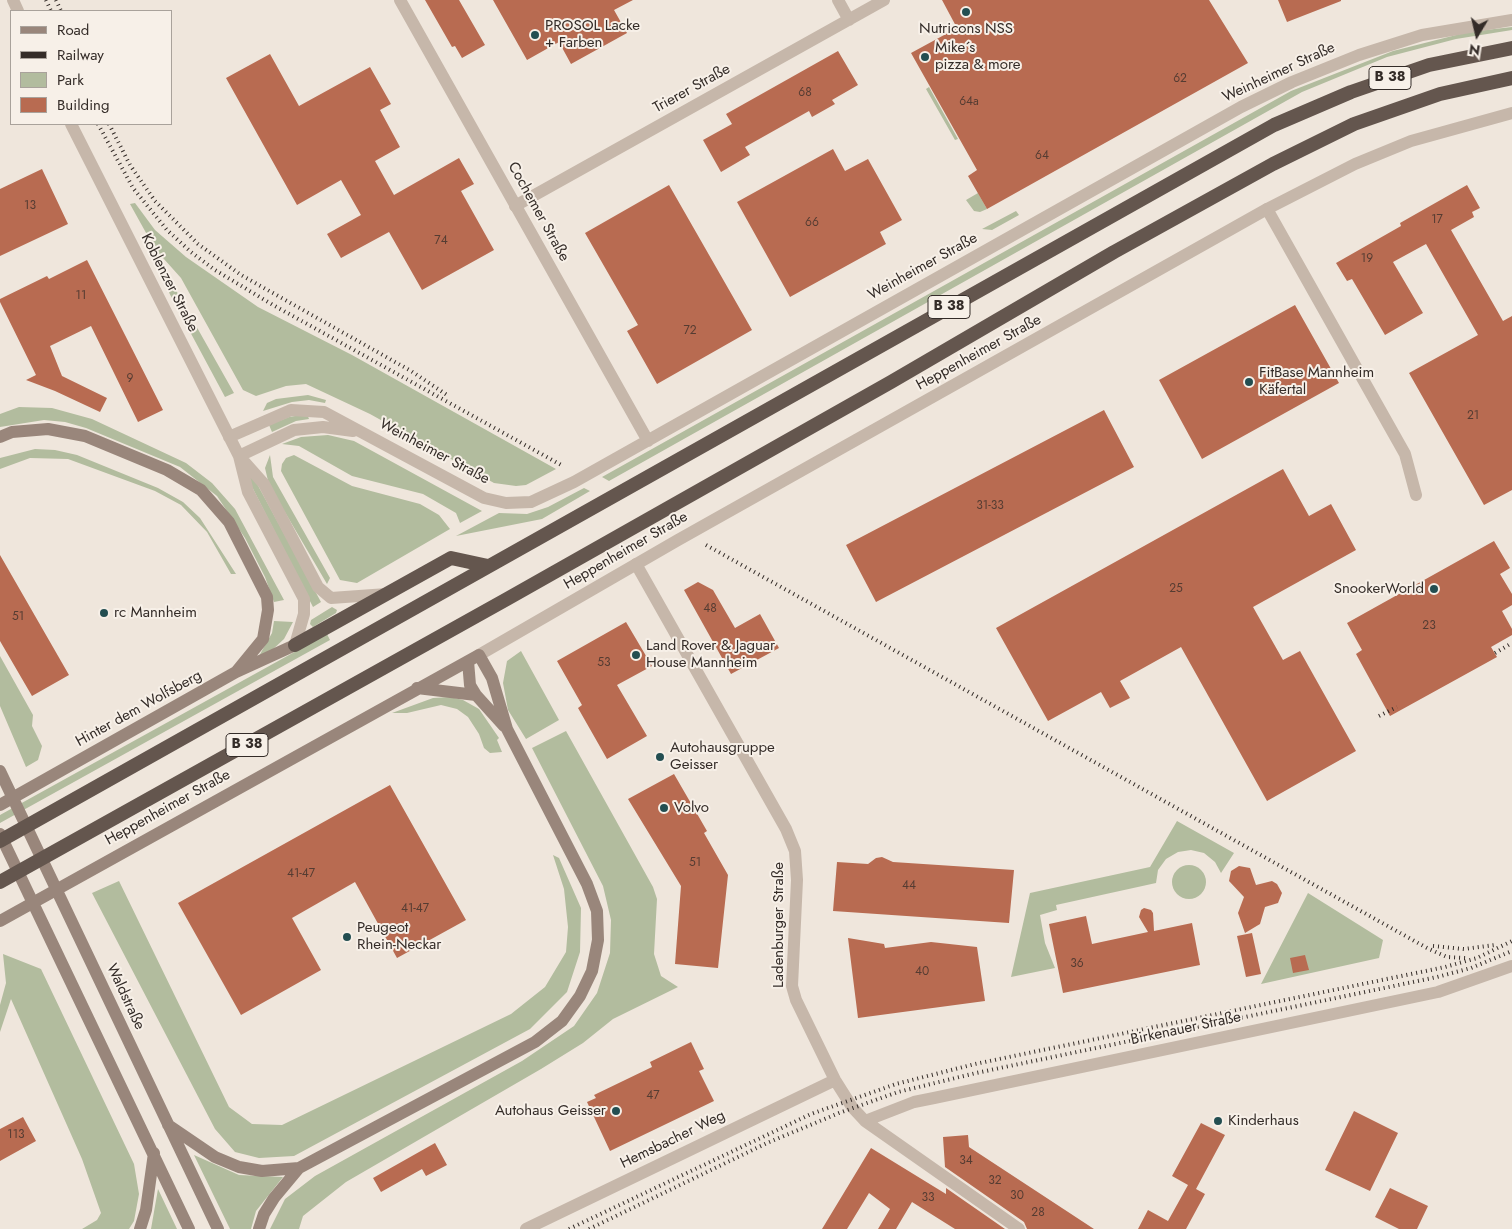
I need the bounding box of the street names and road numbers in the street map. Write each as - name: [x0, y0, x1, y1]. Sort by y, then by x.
- street label: Weinheimer Straße: [1220, 39, 1338, 107]
- street label: Trierer Straße: [650, 60, 734, 118]
- road number: B 38: [1369, 66, 1411, 90]
- street label: Cochemer Straße: [503, 159, 573, 265]
- street label: Weinheimer Straße: [865, 230, 981, 304]
- street label: Koblenzer Straße: [136, 231, 202, 335]
- road number: B 38: [928, 296, 970, 318]
- street label: Heppenheimer Straße: [913, 311, 1045, 395]
- street label: Weinheimer Straße: [376, 415, 492, 489]
- street label: Heppenheimer Straße: [561, 508, 691, 594]
- street label: Hinter dem Wolfsberg: [73, 667, 205, 751]
- road number: B 38: [226, 734, 268, 756]
- street label: Heppenheimer Straße: [102, 766, 234, 850]
- street label: Ladenburger Straße: [770, 862, 788, 988]
- street label: Waldstraße: [102, 961, 148, 1033]
- street label: Birkenauer Straße: [1129, 1009, 1243, 1049]
- street label: Hemsbacher Weg: [618, 1107, 728, 1173]

